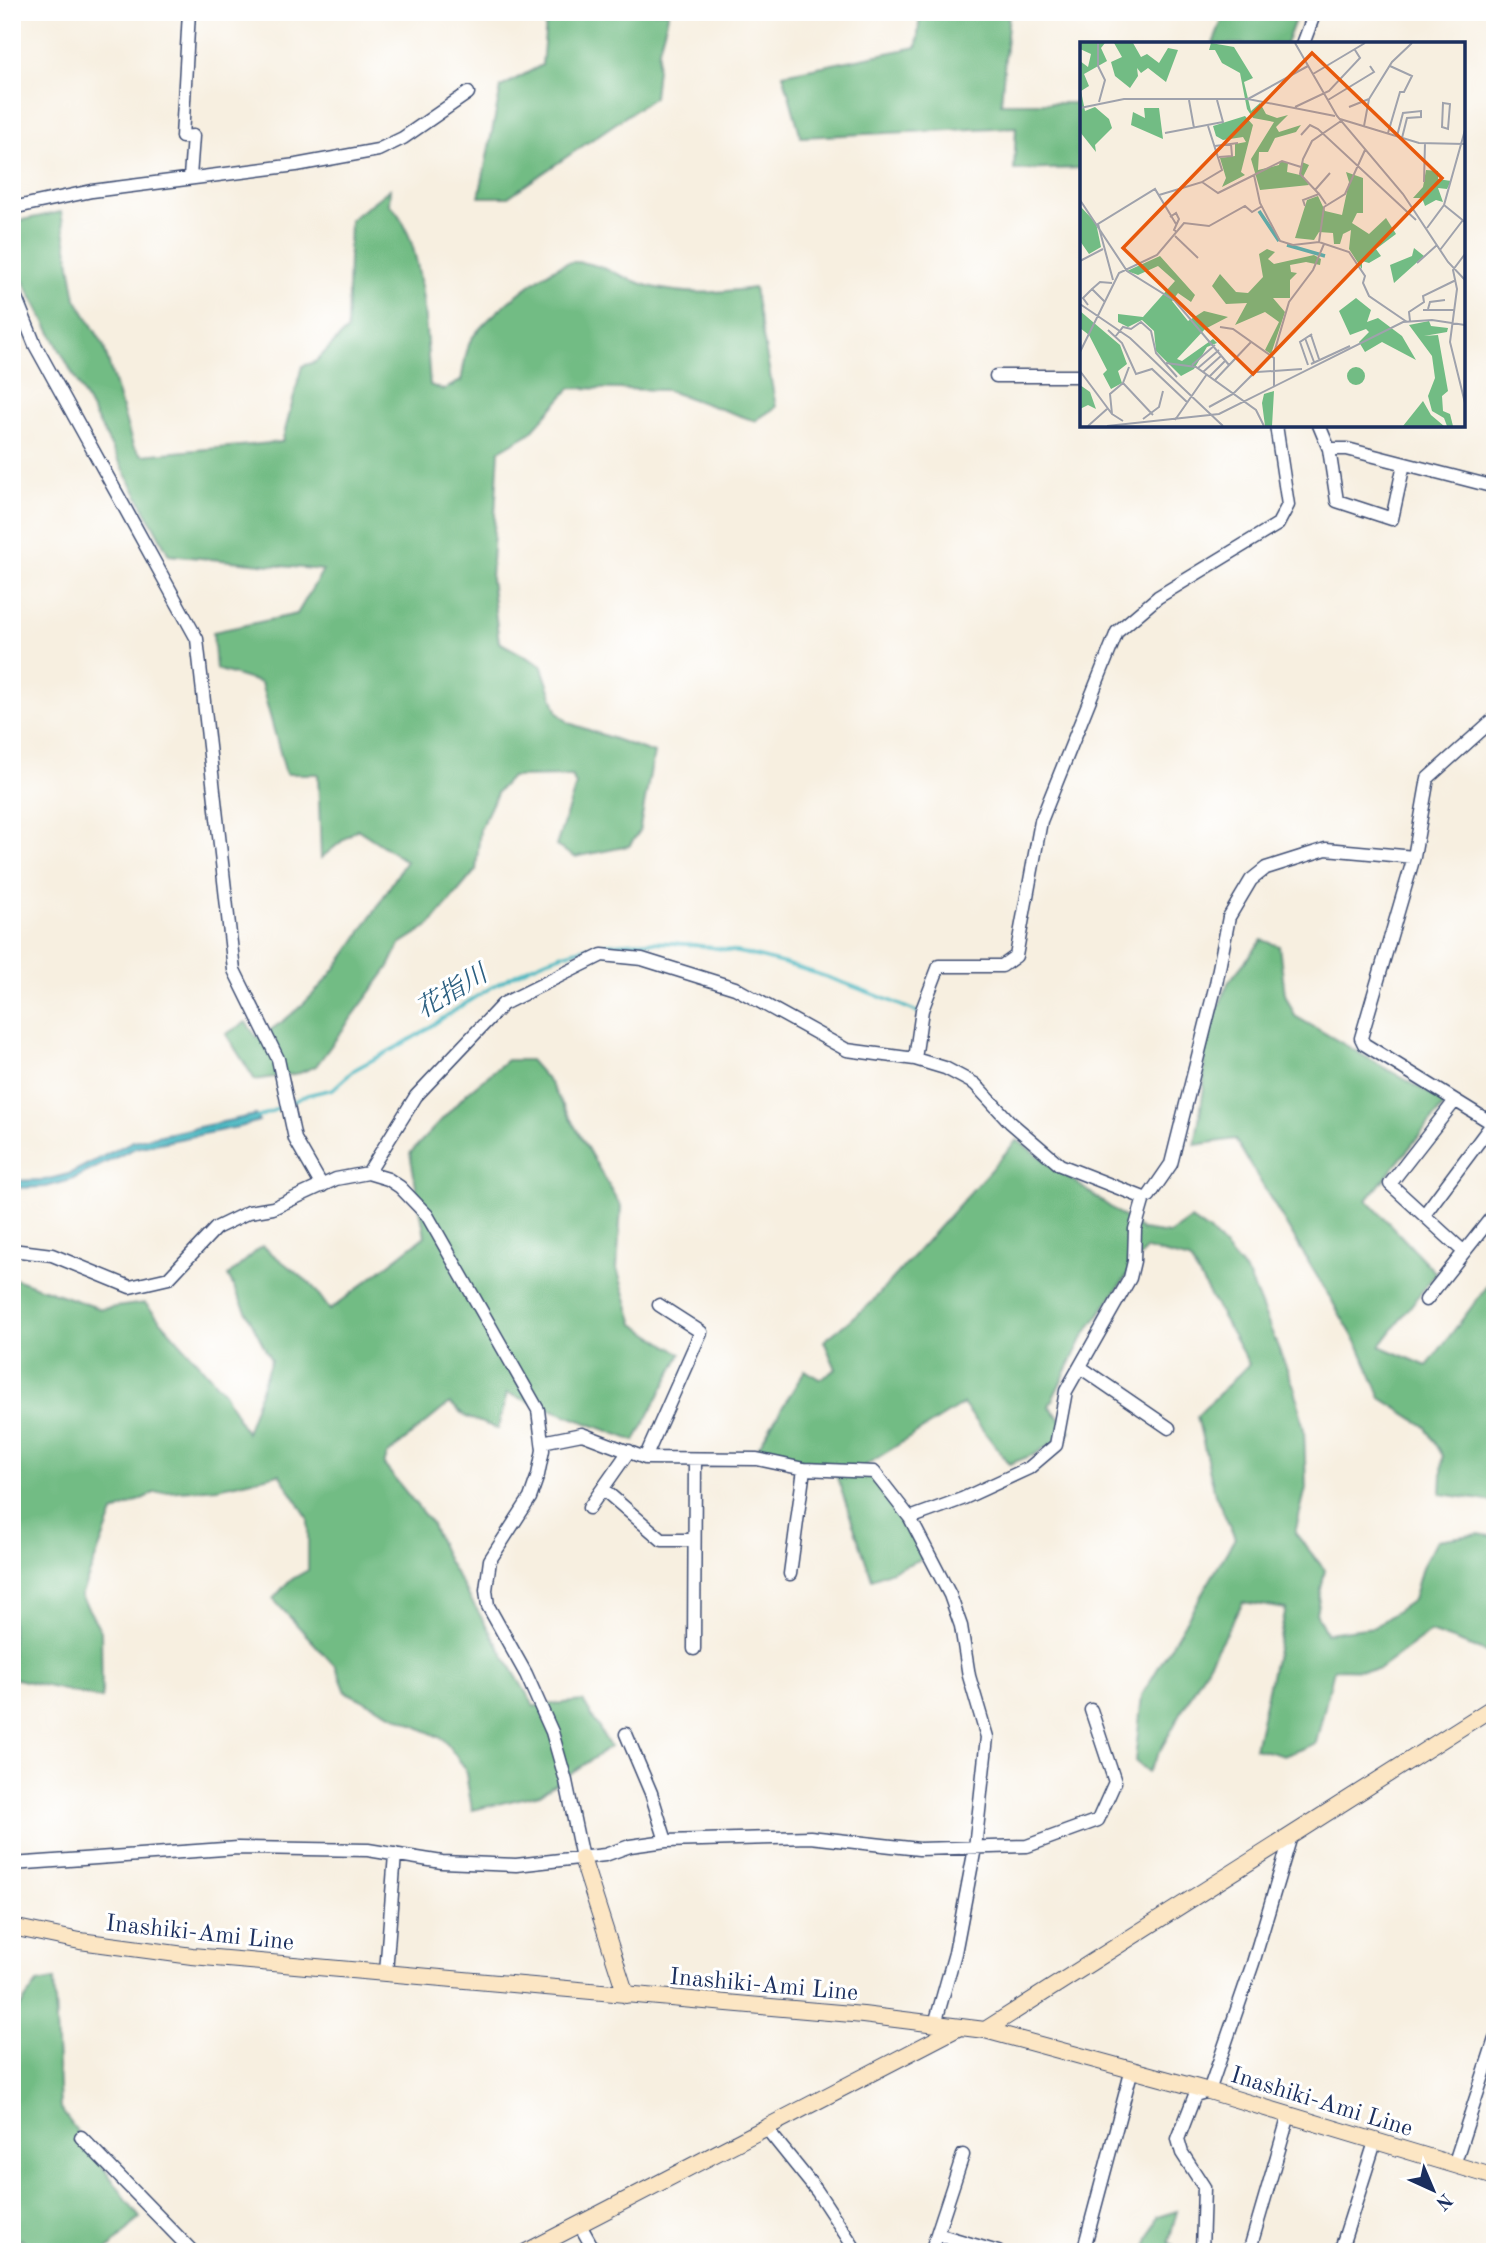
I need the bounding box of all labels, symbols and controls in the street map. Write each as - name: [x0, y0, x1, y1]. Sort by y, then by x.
- inset map: [1080, 42, 1465, 427]
- water label: 花指川: [411, 958, 495, 1024]
- street label: Inashiki-Ami Line: [104, 1912, 295, 1956]
- street label: Inashiki-Ami Line: [669, 1966, 859, 2006]
- street label: Inashiki-Ami Line: [1227, 2064, 1415, 2142]
- north arrow: [1398, 2156, 1468, 2226]
- text: N: [1431, 2189, 1455, 2213]

